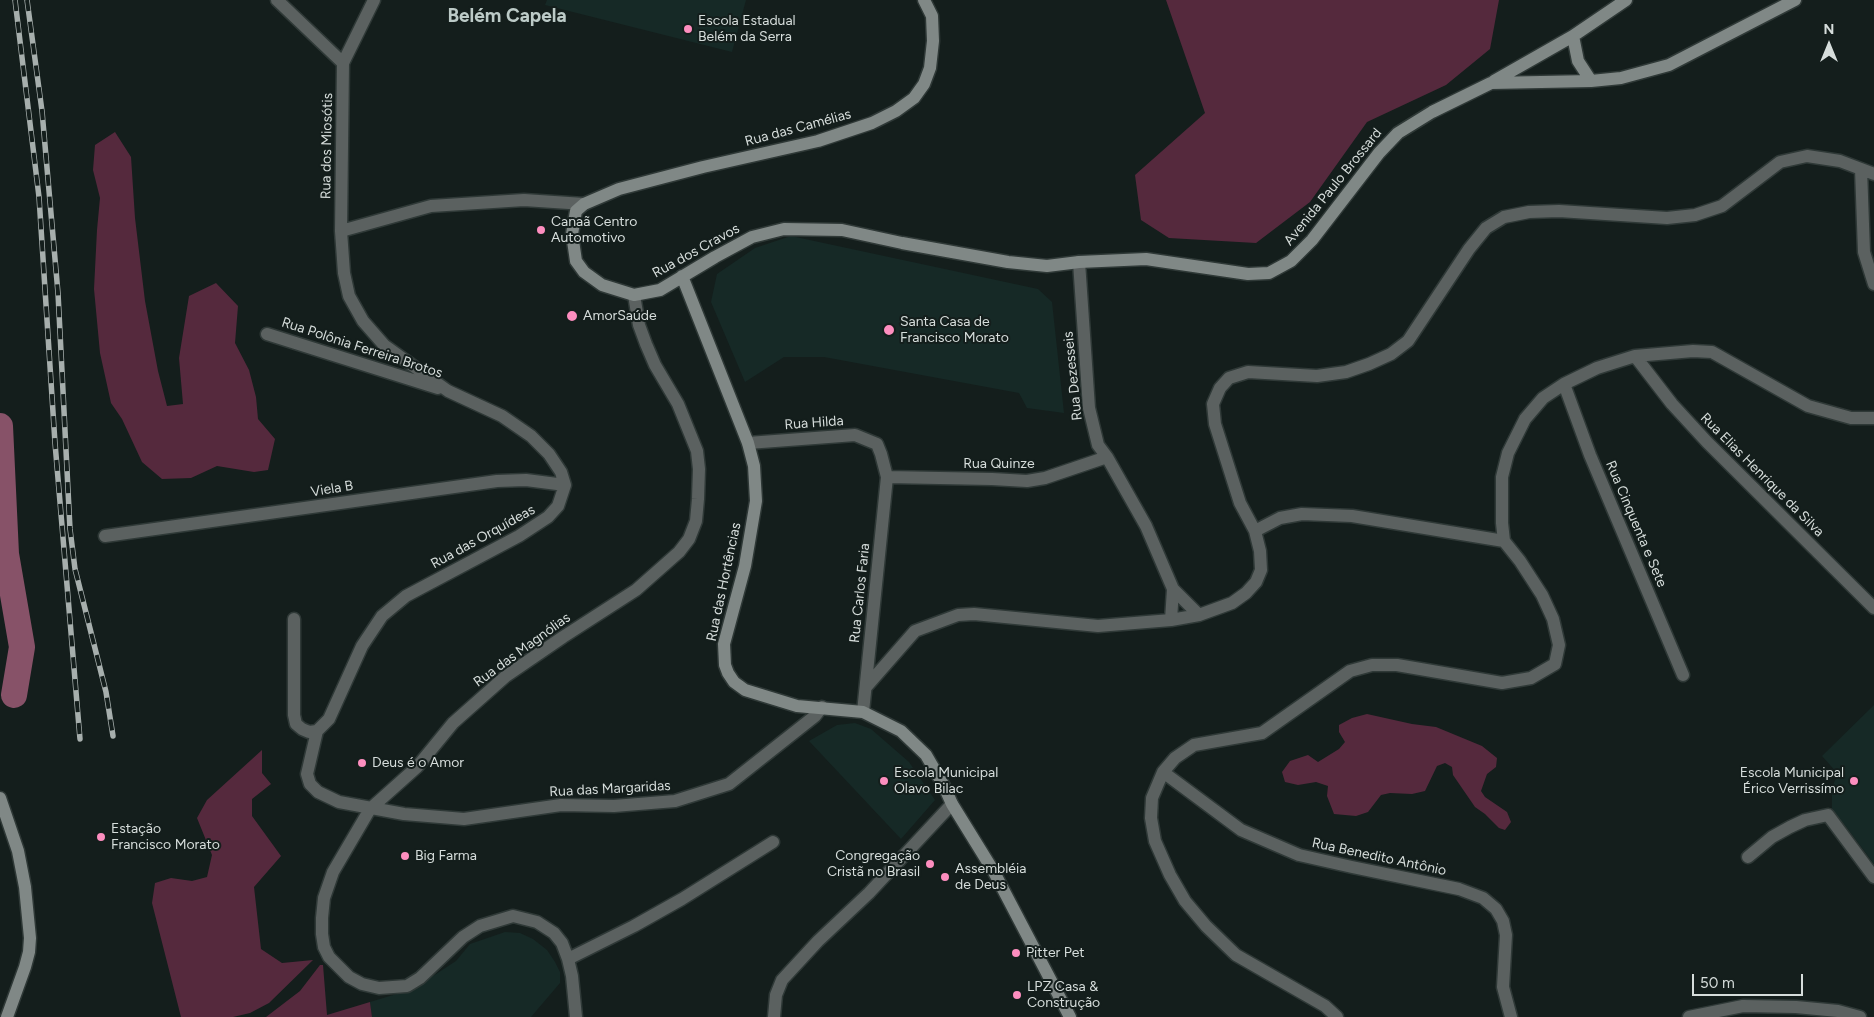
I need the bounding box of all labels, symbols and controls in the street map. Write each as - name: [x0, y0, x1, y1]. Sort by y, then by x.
- district label: Belém Capela: [447, 5, 567, 27]
- place label: Escola Estadual Belém da Serra: [698, 13, 796, 46]
- north arrow: [1804, 20, 1854, 70]
- text: N: [1824, 21, 1834, 38]
- marker: Escola Estadual Belém da Serra: [682, 23, 694, 35]
- street label: Rua dos Miosótis: [318, 93, 336, 199]
- street label: Rua das Camélias: [743, 106, 853, 150]
- street label: Avenida Paulo Brossard: [1281, 125, 1385, 249]
- place label: Canaã Centro Automotivo: [551, 214, 637, 246]
- street label: Rua dos Cravos: [649, 220, 743, 282]
- marker: Canaã Centro Automotivo: [535, 224, 547, 236]
- place label: AmorSaúde: [583, 308, 657, 324]
- marker: AmorSaúde: [565, 309, 579, 323]
- street label: Rua Polônia Ferreira Brotos: [279, 314, 445, 382]
- place label: Santa Casa de Francisco Morato: [900, 314, 1009, 347]
- marker: Santa Casa de Francisco Morato: [882, 323, 896, 337]
- street label: Rua Dezesseis: [1060, 331, 1086, 421]
- street label: Rua Elias Henrique da Silva: [1697, 410, 1827, 540]
- street label: Rua Hilda: [784, 413, 844, 433]
- street label: Rua Quinze: [963, 456, 1035, 472]
- street label: Rua Cinquenta e Sete: [1602, 458, 1670, 590]
- street label: Viela B: [310, 477, 354, 501]
- street label: Rua das Orquídeas: [428, 501, 538, 573]
- street label: Rua das Hortências: [703, 521, 745, 643]
- street label: Rua Carlos Faria: [846, 542, 874, 644]
- street label: Rua das Magnólias: [470, 609, 574, 691]
- place label: Deus é o Amor: [372, 755, 464, 771]
- marker: Deus é o Amor: [356, 757, 368, 769]
- place label: Escola Municipal Olavo Bilac: [894, 765, 998, 798]
- place label: Escola Municipal Érico Verrissímo: [1740, 765, 1844, 798]
- marker: Escola Municipal Olavo Bilac: [878, 775, 890, 787]
- marker: Escola Municipal Érico Verrissímo: [1848, 775, 1860, 787]
- street label: Rua das Margaridas: [549, 777, 671, 801]
- place label: Estação Francisco Morato: [111, 821, 220, 854]
- marker: Estação Francisco Morato: [95, 831, 107, 843]
- street label: Rua Benedito Antônio: [1310, 835, 1448, 879]
- place label: Big Farma: [415, 848, 477, 864]
- place label: Congregação Cristã no Brasil: [827, 848, 920, 880]
- marker: Big Farma: [399, 850, 411, 862]
- marker: Congregação Cristã no Brasil: [924, 858, 936, 870]
- place label: Assembléia de Deus: [955, 861, 1026, 894]
- marker: Assembléia de Deus: [939, 871, 951, 883]
- place label: Pitter Pet: [1026, 945, 1085, 961]
- marker: Pitter Pet: [1010, 947, 1022, 959]
- scale bar: [1694, 964, 1805, 996]
- text: 50 m: [1700, 974, 1735, 992]
- place label: LPZ Casa & Construção: [1027, 979, 1100, 1012]
- marker: LPZ Casa & Construção: [1011, 989, 1023, 1001]

